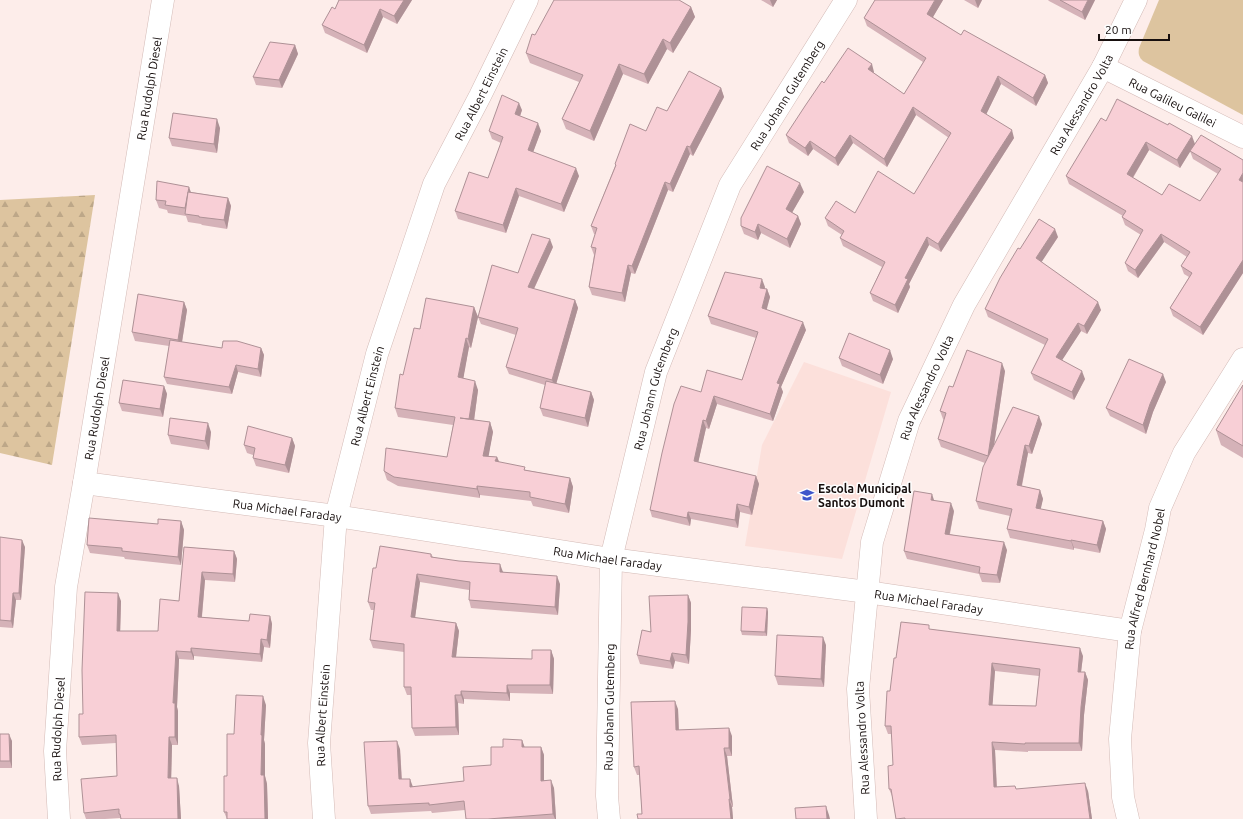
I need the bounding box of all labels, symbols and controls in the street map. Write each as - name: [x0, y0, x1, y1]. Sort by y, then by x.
- scale bar: [1099, 16, 1169, 42]
- text: 20 m: [1105, 23, 1132, 36]
- street label: Rua Rudolph Diesel: [134, 36, 163, 141]
- street label: Rua Johann Gutemberg: [747, 37, 826, 152]
- street label: Rua Albert Einstein: [452, 45, 510, 142]
- street label: Rua Alessandro Volta: [1047, 52, 1115, 157]
- street label: Rua Galileu Galilei: [1127, 75, 1219, 129]
- street label: Rua Johann Gutemberg: [631, 326, 679, 451]
- street label: Rua Alessandro Volta: [897, 333, 955, 441]
- street label: Rua Albert Einstein: [348, 344, 386, 447]
- street label: Rua Rudolph Diesel: [81, 355, 111, 461]
- place label: Escola Municipal Santos Dumont: [818, 482, 912, 509]
- school or university icon: Escola Municipal Santos Dumont: [799, 487, 815, 503]
- street label: Rua Michael Faraday: [232, 496, 343, 523]
- street label: Rua Alfred Bernhard Nobel: [1122, 507, 1166, 650]
- street label: Rua Michael Faraday: [552, 544, 663, 572]
- street label: Rua Michael Faraday: [874, 587, 984, 616]
- street label: Rua Johann Gutemberg: [601, 643, 616, 771]
- street label: Rua Albert Einstein: [312, 664, 331, 767]
- street label: Rua Rudolph Diesel: [48, 677, 66, 782]
- street label: Rua Alessandro Volta: [853, 681, 871, 795]

